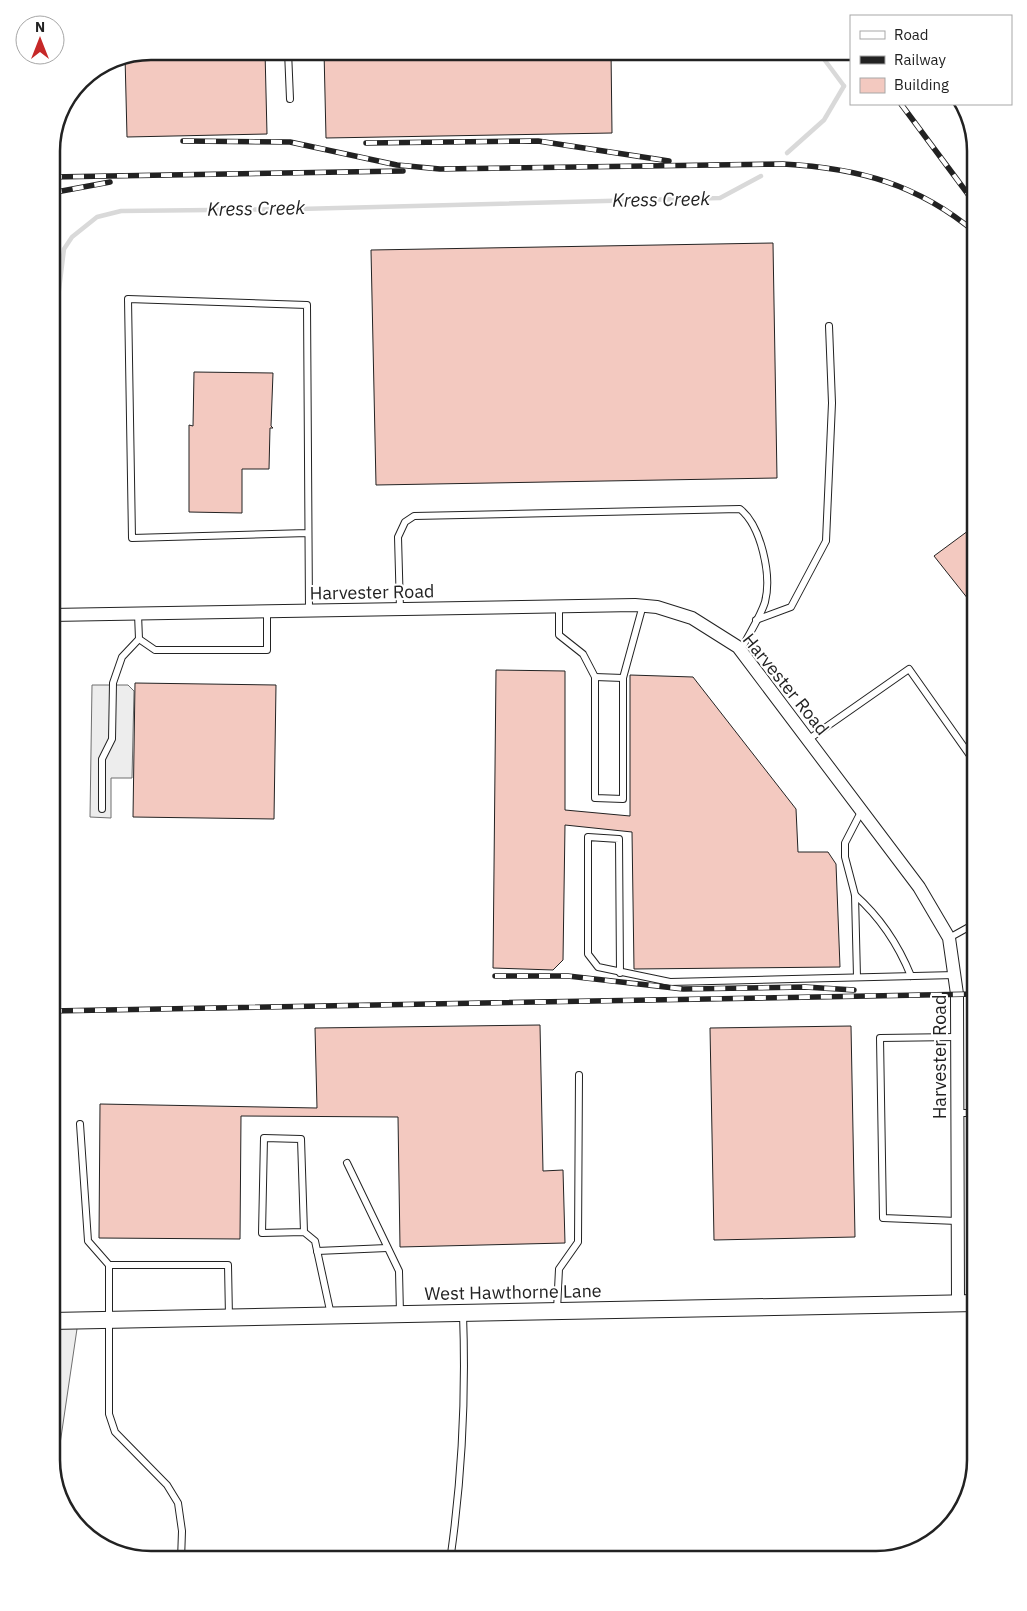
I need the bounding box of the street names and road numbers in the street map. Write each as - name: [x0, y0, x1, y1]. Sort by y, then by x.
- street label: Harvester Road: [309, 579, 435, 605]
- street label: Harvester Road: [738, 628, 834, 740]
- street label: Harvester Road: [928, 995, 951, 1119]
- street label: West Hawthorne Lane: [424, 1279, 602, 1305]

